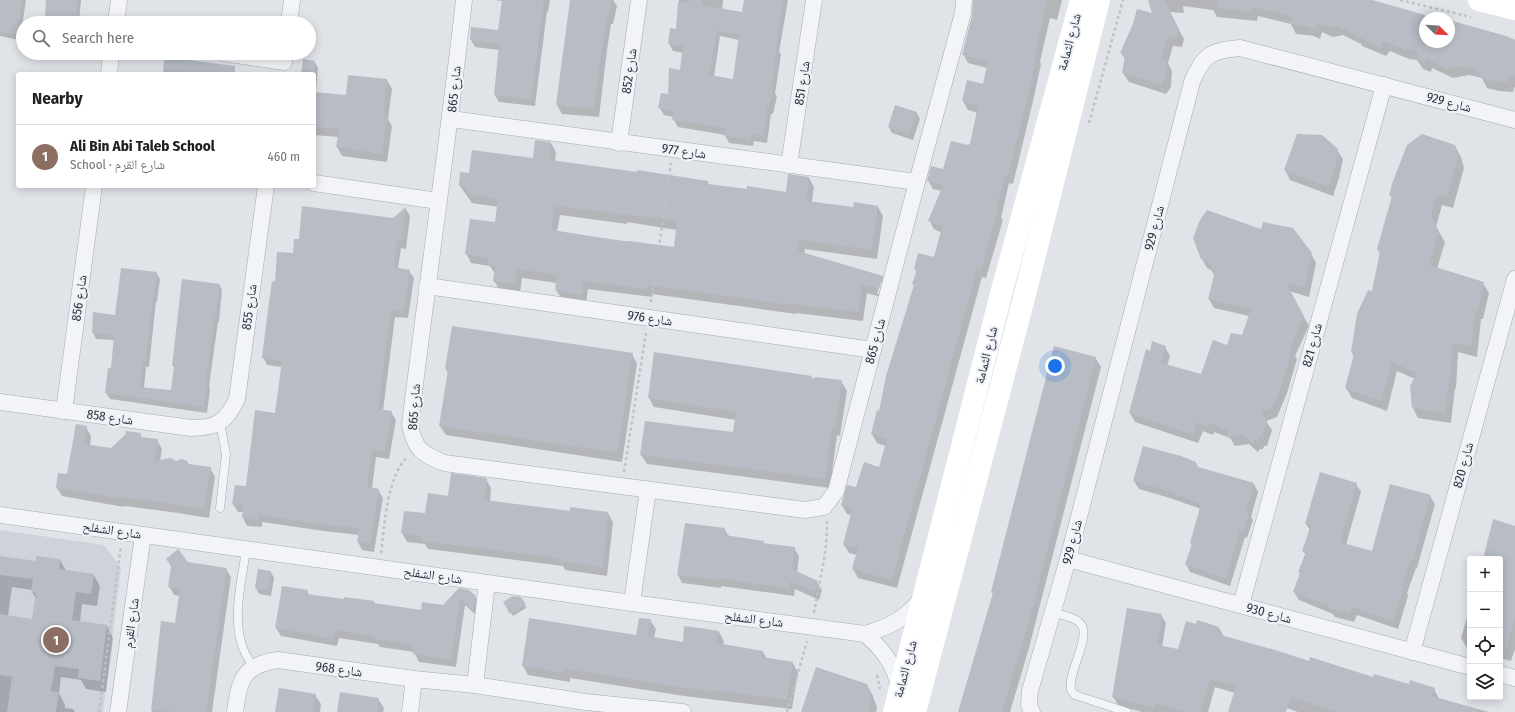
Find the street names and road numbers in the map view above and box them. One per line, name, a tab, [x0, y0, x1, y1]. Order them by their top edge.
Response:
street label: شارع الثمامة	[1054, 12, 1086, 73]
street label: شارع 852	[618, 47, 642, 95]
street label: شارع 851	[791, 60, 815, 107]
street label: شارع 865	[444, 65, 466, 113]
street label: شارع 929	[1424, 89, 1473, 117]
street label: شارع 977	[661, 140, 707, 164]
street label: شارع 929	[1141, 204, 1169, 253]
street label: شارع 856	[68, 274, 92, 322]
street label: شارع 855	[238, 283, 262, 331]
street label: شارع 976	[626, 307, 673, 331]
street label: شارع 865	[862, 317, 890, 366]
street label: شارع 821	[1299, 321, 1327, 369]
street label: شارع الثمامة	[972, 325, 1002, 386]
street label: شارع 865	[405, 383, 425, 431]
street label: شارع 858	[86, 406, 134, 430]
street label: شارع 820	[1450, 441, 1478, 490]
street label: شارع الشفلح	[81, 518, 142, 544]
street label: شارع 929	[1059, 518, 1087, 567]
street label: شارع الشفلح	[402, 563, 463, 589]
street label: شارع القرم	[120, 597, 144, 649]
street label: شارع 930	[1244, 600, 1293, 628]
street label: شارع الشفلح	[724, 608, 784, 632]
street label: شارع الثمامة	[890, 639, 922, 700]
street label: شارع 968	[314, 658, 363, 682]

